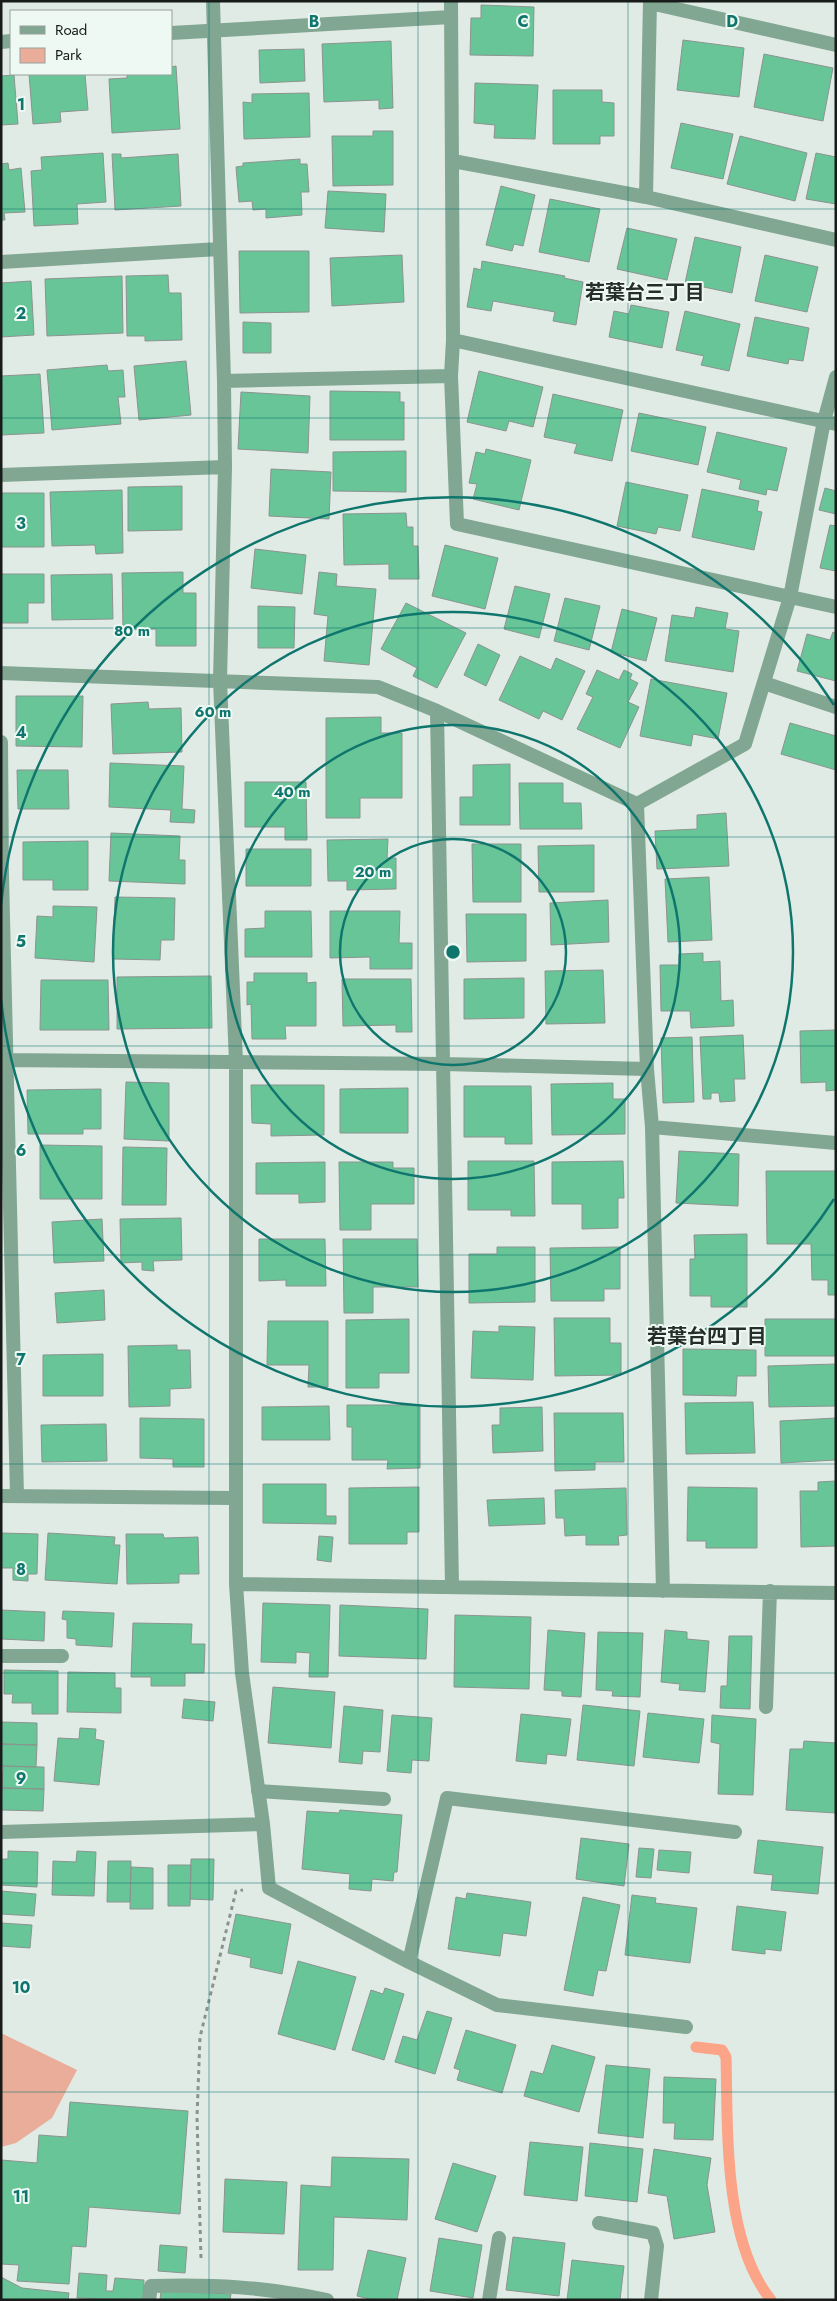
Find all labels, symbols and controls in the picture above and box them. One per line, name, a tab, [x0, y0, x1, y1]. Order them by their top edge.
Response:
legend	[10, 10, 172, 75]
text: B	[309, 10, 319, 33]
text: C	[517, 10, 529, 33]
text: D	[726, 10, 738, 33]
text: Road	[55, 19, 87, 41]
text: Park	[55, 44, 82, 66]
text: 1	[17, 93, 25, 116]
district label: 若葉台三丁目	[585, 278, 705, 307]
text: 2	[16, 302, 26, 325]
text: 3	[16, 512, 26, 535]
text: 80 m	[114, 620, 150, 642]
text: 60 m	[195, 701, 231, 723]
text: 4	[15, 721, 27, 744]
text: 40 m	[273, 781, 311, 803]
text: 20 m	[355, 861, 391, 883]
text: 5	[16, 930, 26, 953]
centre of rings	[444, 943, 462, 961]
text: 6	[16, 1139, 26, 1162]
district label: 若葉台四丁目	[647, 1322, 767, 1351]
text: 7	[16, 1348, 26, 1371]
text: 8	[16, 1558, 26, 1581]
text: 9	[16, 1767, 26, 1790]
text: 10	[12, 1976, 30, 1999]
text: 11	[13, 2185, 29, 2208]

